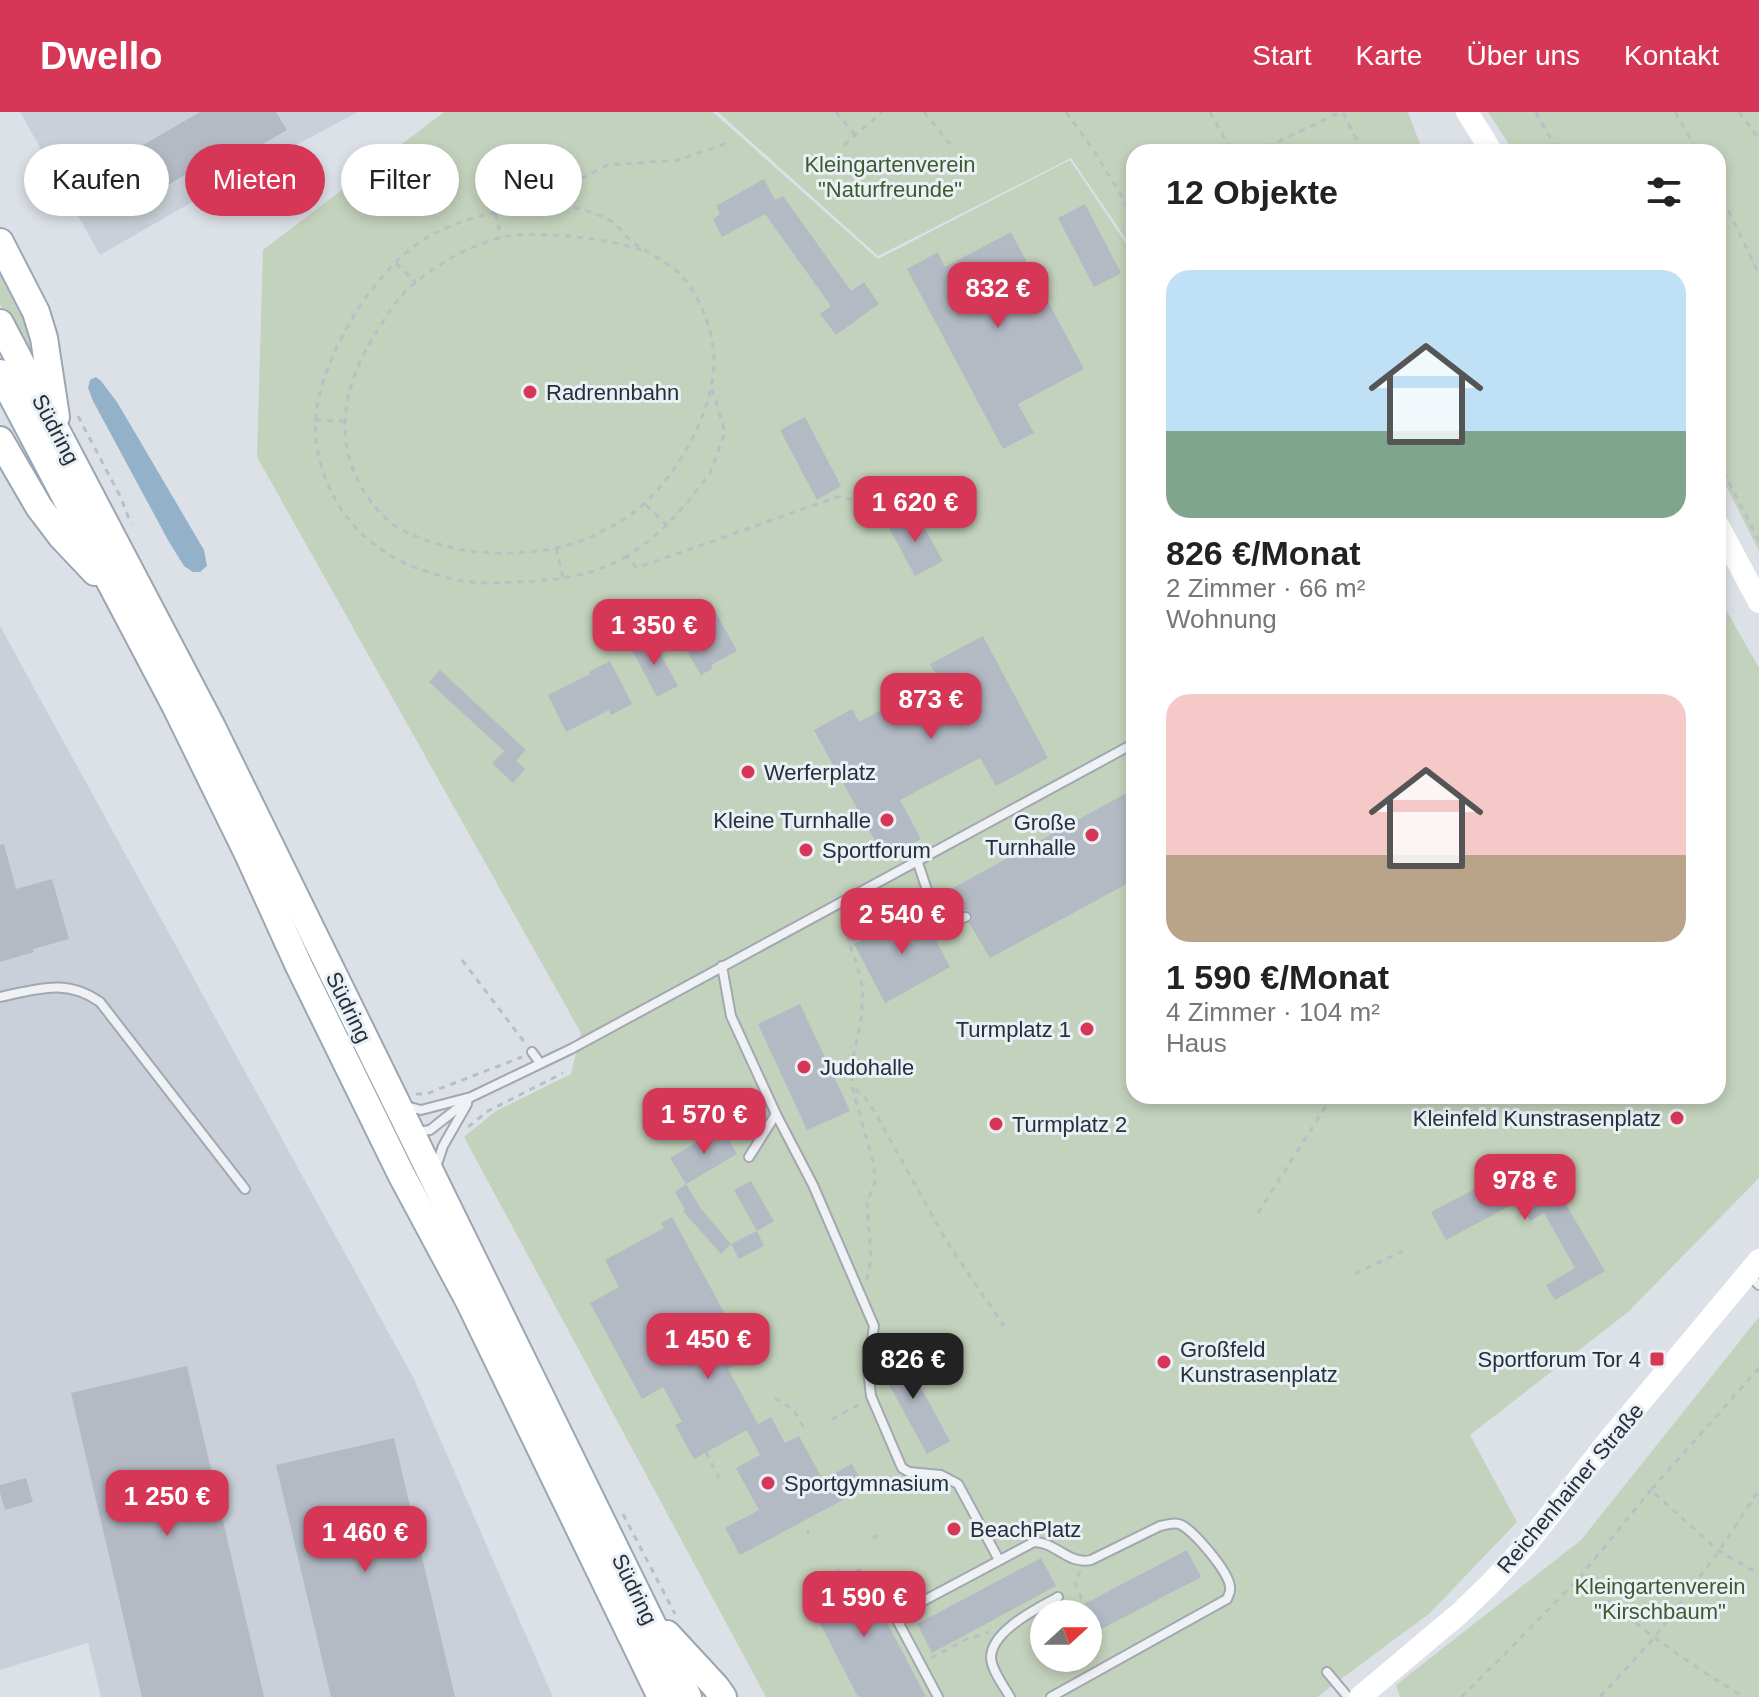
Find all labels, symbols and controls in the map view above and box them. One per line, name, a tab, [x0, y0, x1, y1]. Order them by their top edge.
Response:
text: Dwello	[40, 35, 162, 77]
text: Start	[1252, 40, 1311, 71]
text: Karte	[1355, 40, 1422, 71]
text: Über uns	[1466, 40, 1580, 71]
text: Kontakt	[1624, 40, 1719, 71]
chip: Kaufen	[24, 144, 169, 216]
chip: Mieten	[185, 144, 325, 216]
chip: Filter	[341, 144, 459, 216]
chip: Neu	[475, 144, 582, 216]
park label: Kleingartenverein "Naturfreunde"	[804, 152, 976, 202]
icon: filters	[1642, 170, 1686, 214]
text: 12 Objekte	[1166, 173, 1338, 211]
pin: 832 €	[942, 262, 1054, 330]
text: 832 €	[965, 273, 1031, 303]
icon: home	[1354, 322, 1498, 466]
place label: Radrennbahn	[546, 380, 679, 405]
marker: Radrennbahn	[521, 383, 539, 401]
street label: Südring	[27, 390, 84, 469]
pin: 1 620 €	[841, 476, 989, 544]
text: 1 620 €	[872, 487, 958, 517]
text: 826 €/Monat	[1166, 534, 1361, 572]
text: 2 Zimmer · 66 m²	[1166, 573, 1365, 603]
pin: 1 350 €	[580, 599, 728, 667]
text: Wohnung	[1166, 604, 1277, 634]
text: 1 350 €	[611, 610, 697, 640]
pin: 873 €	[875, 673, 987, 741]
text: 873 €	[898, 684, 964, 714]
icon: home	[1354, 746, 1498, 890]
place label: Werferplatz	[764, 760, 876, 785]
marker: Werferplatz	[739, 763, 757, 781]
place label: Kleine Turnhalle	[713, 808, 871, 833]
place label: Große Turnhalle	[985, 810, 1076, 860]
marker: Kleine Turnhalle	[878, 811, 896, 829]
marker: Große Turnhalle	[1083, 826, 1101, 844]
place label: Sportforum	[822, 838, 931, 863]
marker: Sportforum	[797, 841, 815, 859]
pin: 2 540 €	[828, 888, 976, 956]
text: 2 540 €	[859, 899, 945, 929]
text: 1 590 €/Monat	[1166, 958, 1389, 996]
street label: Südring	[321, 968, 376, 1047]
text: 4 Zimmer · 104 m²	[1166, 997, 1380, 1027]
place label: Turmplatz 1	[956, 1017, 1071, 1042]
marker: Turmplatz 1	[1078, 1020, 1096, 1038]
text: Haus	[1166, 1028, 1227, 1058]
place label: Judohalle	[820, 1055, 914, 1080]
marker: Judohalle	[795, 1058, 813, 1076]
pin: 1 570 €	[630, 1088, 778, 1156]
text: 1 570 €	[661, 1099, 747, 1129]
place label: Kleinfeld Kunstrasenplatz	[1413, 1106, 1661, 1131]
marker: Kleinfeld Kunstrasenplatz	[1668, 1109, 1686, 1127]
place label: Turmplatz 2	[1012, 1112, 1127, 1137]
marker: Turmplatz 2	[987, 1115, 1005, 1133]
pin: 978 €	[1469, 1154, 1581, 1222]
text: 978 €	[1492, 1165, 1558, 1195]
pin: 1 450 €	[634, 1313, 782, 1381]
text: 1 450 €	[665, 1324, 751, 1354]
pin: 826 €	[857, 1333, 969, 1401]
place label: Großfeld Kunstrasenplatz	[1180, 1337, 1338, 1387]
text: 826 €	[880, 1344, 946, 1374]
place label: Sportforum Tor 4	[1478, 1347, 1641, 1372]
marker: Sportforum Tor 4	[1648, 1350, 1666, 1368]
marker: Großfeld Kunstrasenplatz	[1155, 1353, 1173, 1371]
street label: Reichenhainer Straße	[1492, 1398, 1649, 1578]
pin: 1 250 €	[93, 1470, 241, 1538]
place label: Sportgymnasium	[784, 1471, 949, 1496]
marker: Sportgymnasium	[759, 1474, 777, 1492]
text: 1 250 €	[124, 1481, 210, 1511]
pin: 1 460 €	[291, 1506, 439, 1574]
text: 1 460 €	[322, 1517, 408, 1547]
place label: BeachPlatz	[970, 1517, 1081, 1542]
marker: BeachPlatz	[945, 1520, 963, 1538]
street label: Südring	[607, 1550, 662, 1629]
pin: 1 590 €	[790, 1571, 938, 1639]
park label: Kleingartenverein "Kirschbaum"	[1574, 1574, 1746, 1624]
text: 1 590 €	[821, 1582, 907, 1612]
north arrow	[1030, 1600, 1102, 1672]
map controls	[1030, 1600, 1102, 1672]

